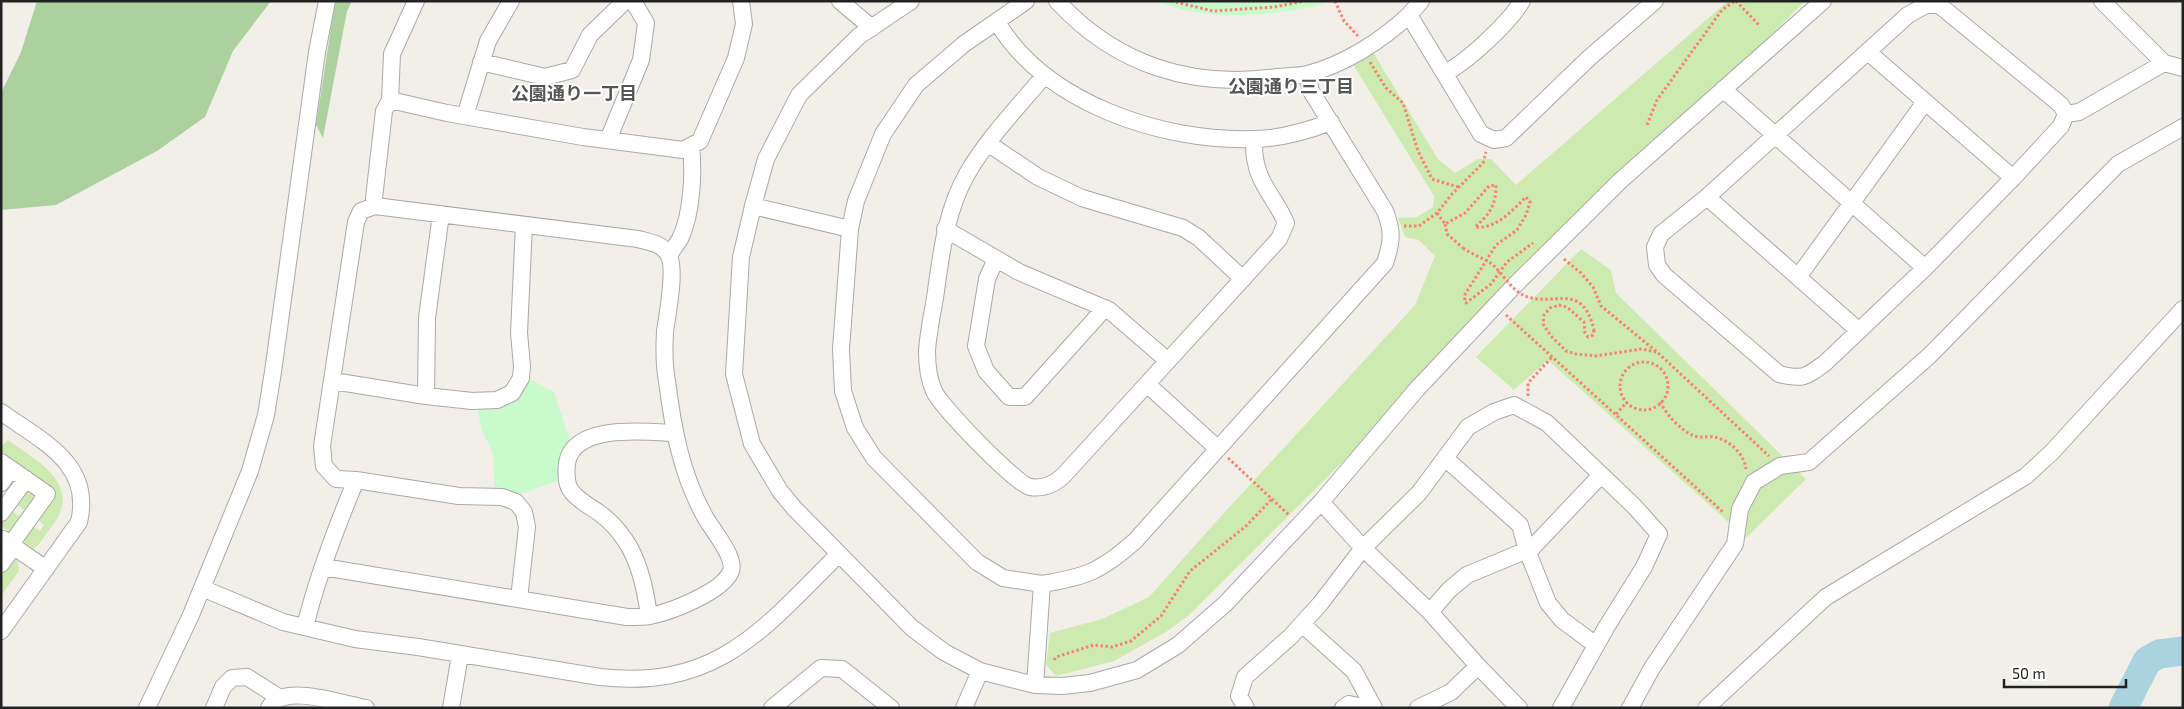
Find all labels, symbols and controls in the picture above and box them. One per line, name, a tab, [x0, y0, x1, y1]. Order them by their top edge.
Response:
district label: 公園通り三丁目	[1228, 75, 1354, 97]
district label: 公園通り一丁目	[511, 82, 637, 104]
scale bar	[2004, 656, 2126, 688]
text: 50 m	[2012, 664, 2046, 682]

